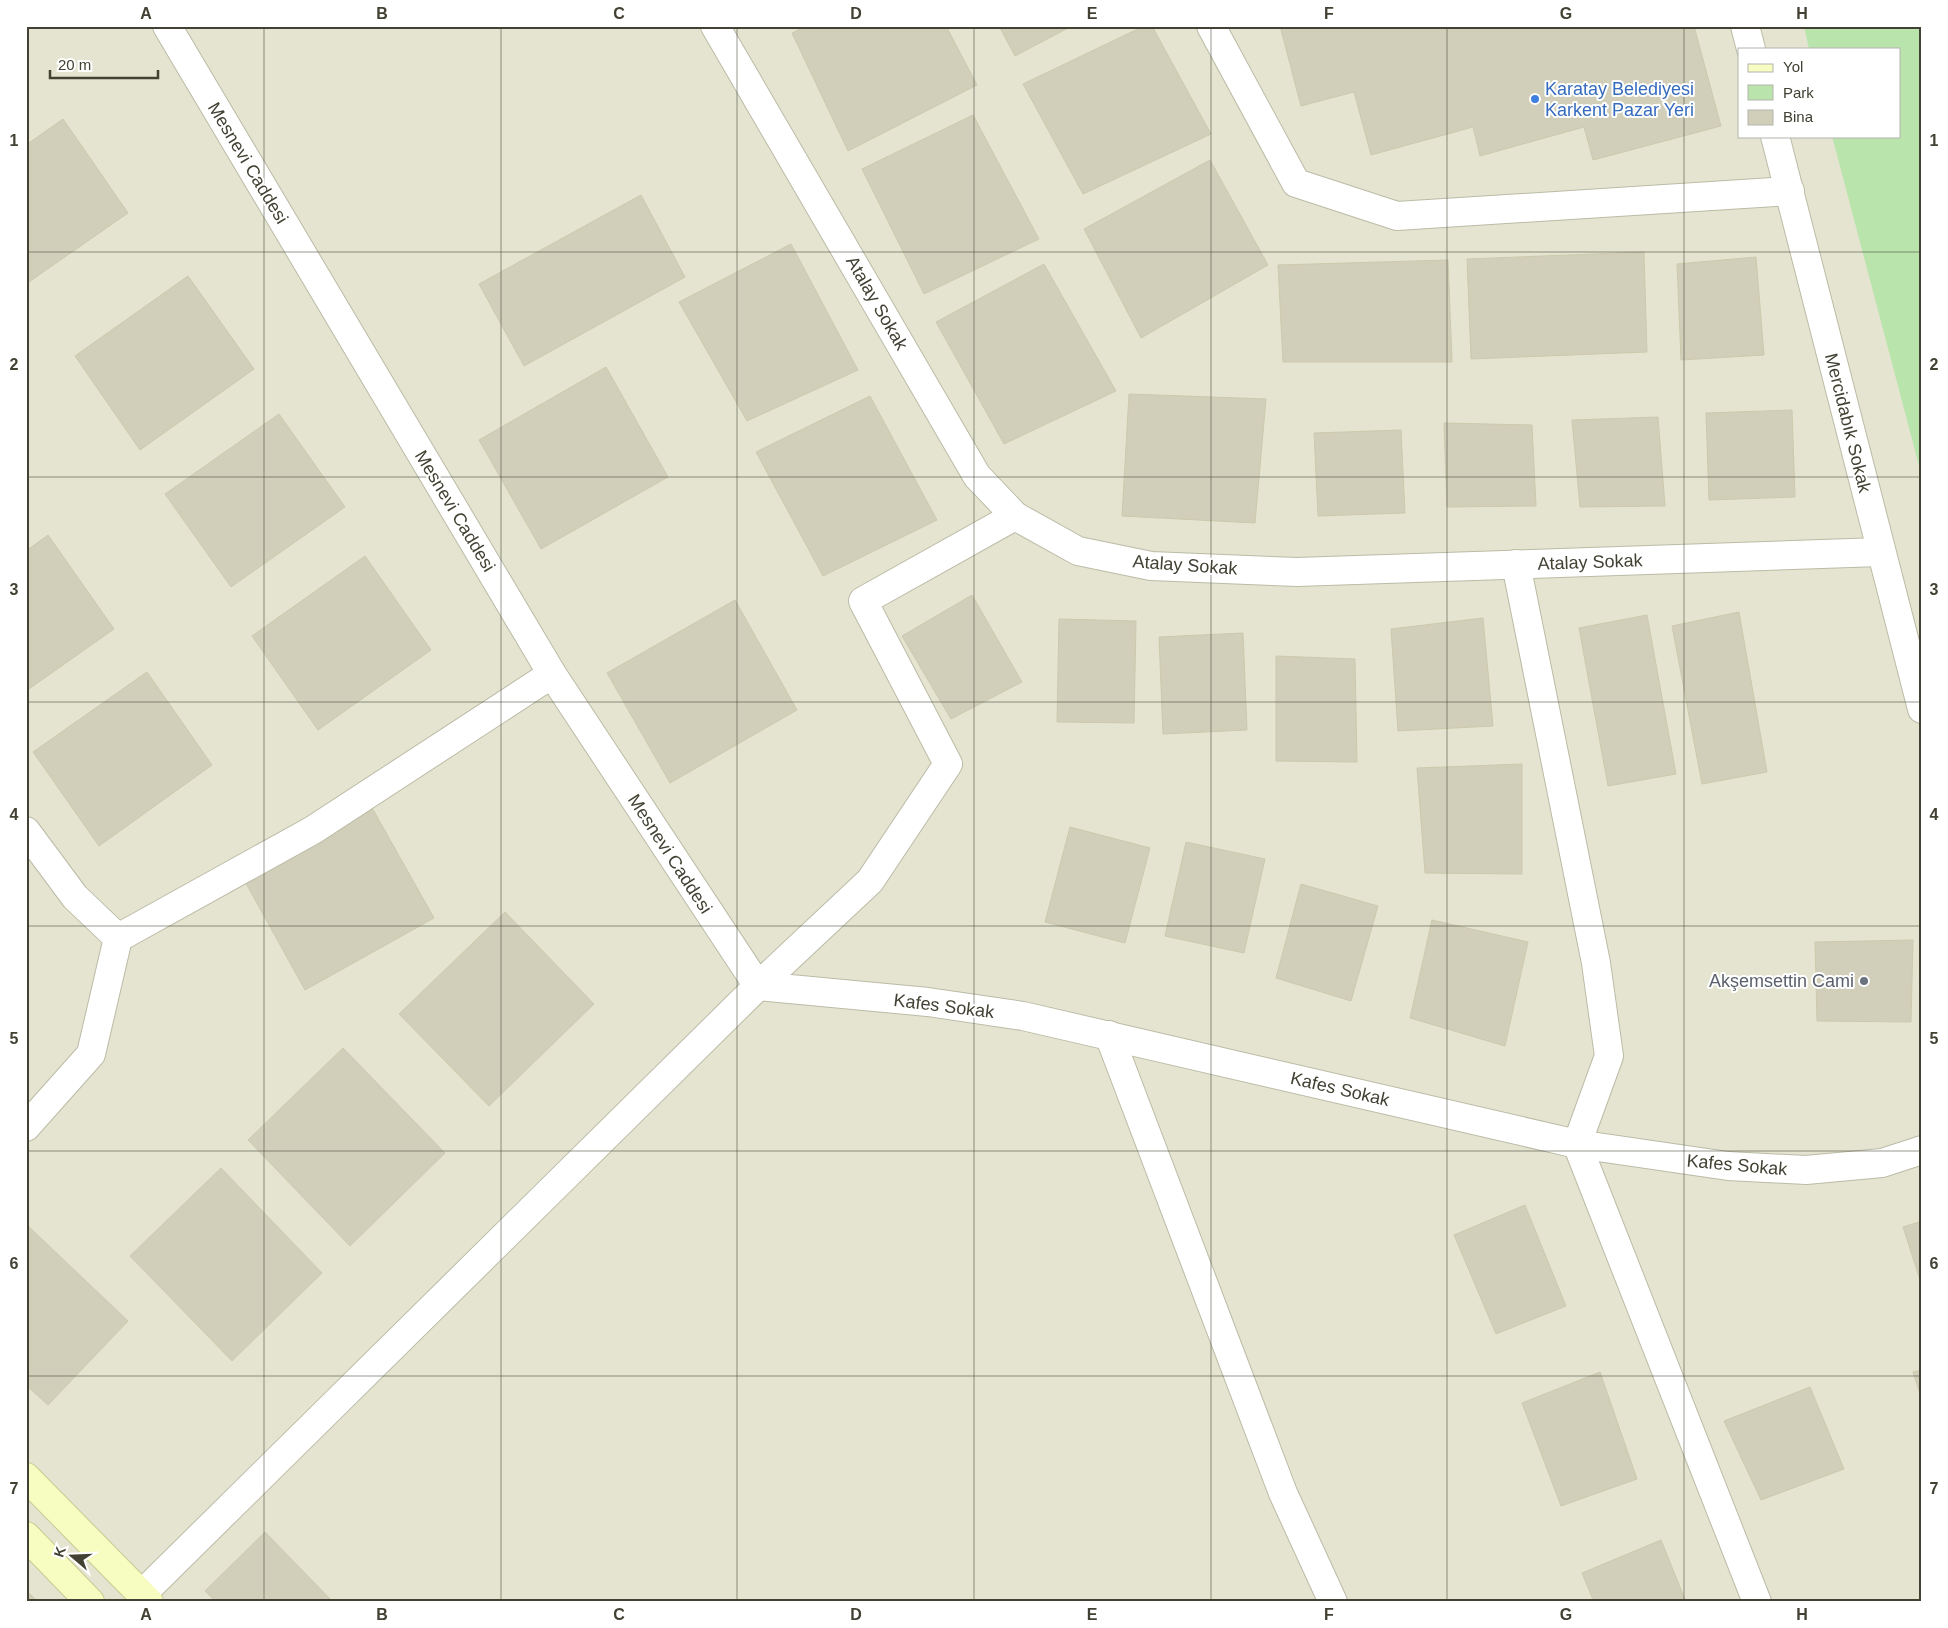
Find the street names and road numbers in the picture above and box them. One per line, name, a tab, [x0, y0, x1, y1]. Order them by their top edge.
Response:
street label: Mesnevi Caddesi	[204, 99, 292, 227]
street label: Atalay Sokak	[842, 253, 912, 354]
street label: Mercidabık Sokak	[1821, 351, 1875, 496]
street label: Mesnevi Caddesi	[411, 447, 499, 575]
street label: Atalay Sokak	[1537, 550, 1644, 574]
street label: Atalay Sokak	[1132, 551, 1239, 579]
street label: Mesnevi Caddesi	[624, 791, 716, 917]
street label: Kafes Sokak	[893, 990, 996, 1022]
street label: Kafes Sokak	[1289, 1068, 1392, 1110]
street label: Kafes Sokak	[1686, 1151, 1789, 1179]

